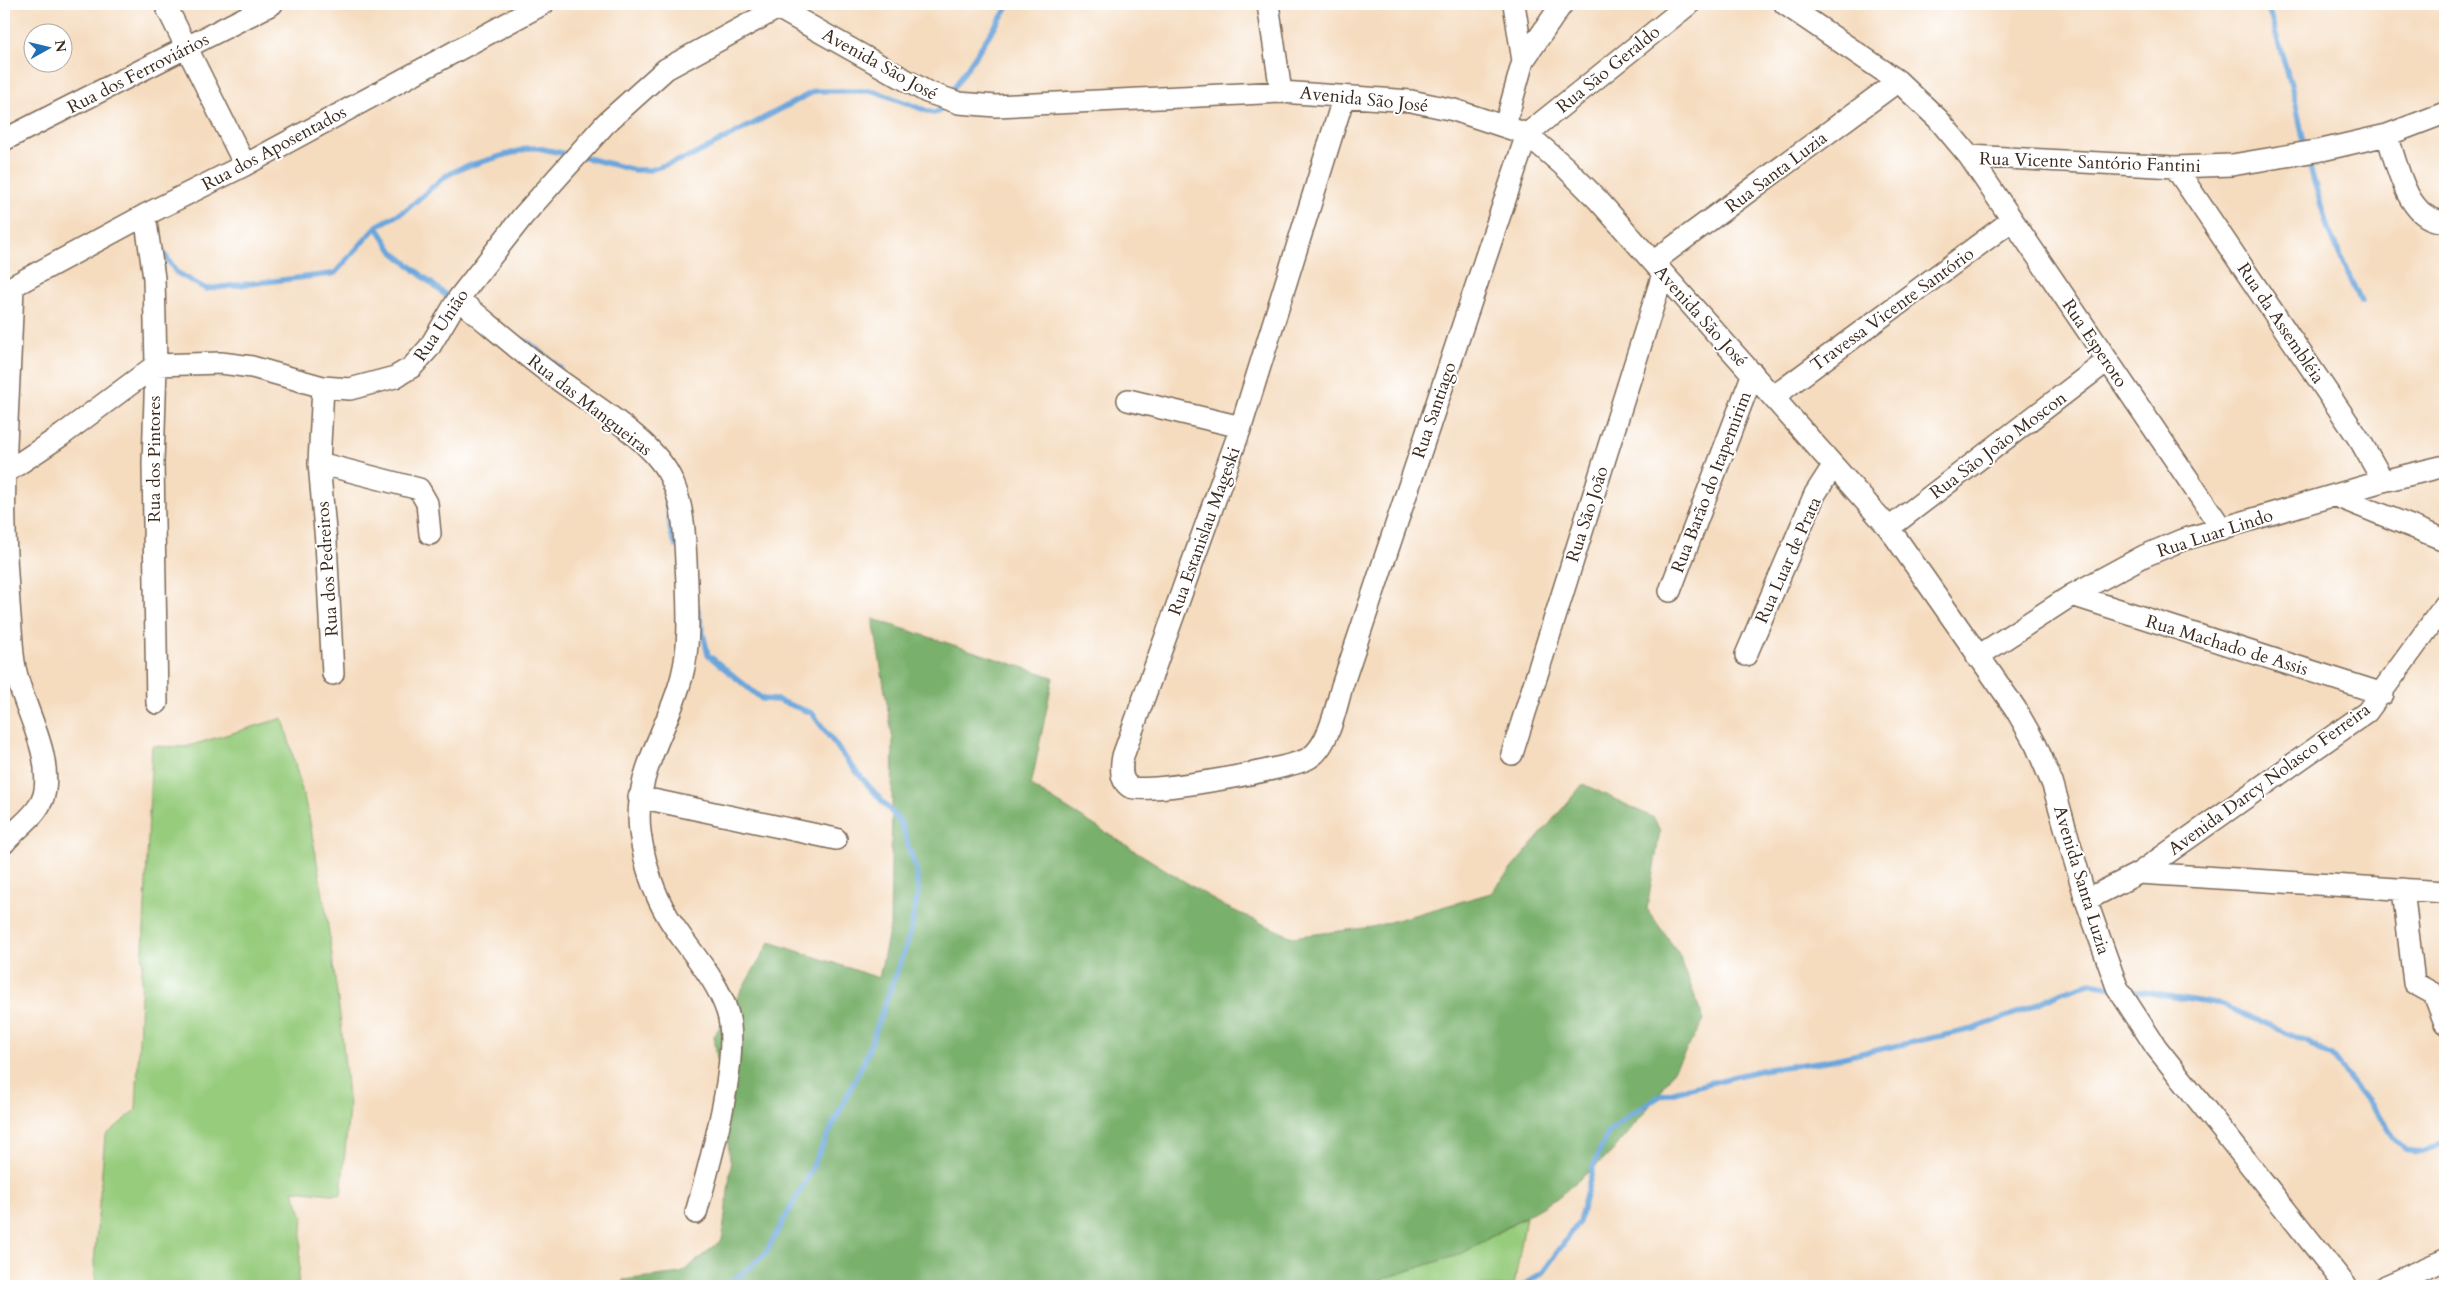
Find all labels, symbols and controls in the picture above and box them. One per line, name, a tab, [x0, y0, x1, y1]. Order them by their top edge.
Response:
street label: Rua São Geraldo	[1551, 20, 1666, 119]
north arrow	[22, 22, 72, 72]
street label: Avenida São José	[817, 22, 942, 107]
street label: Rua dos Ferroviários	[63, 27, 213, 120]
text: N	[50, 39, 71, 54]
street label: Avenida São José	[1298, 80, 1429, 119]
street label: Rua dos Aposentados	[198, 100, 351, 197]
street label: Rua Santa Luzia	[1720, 126, 1833, 219]
street label: Rua Vicente Santório Fantini	[1979, 146, 2201, 179]
street label: Travessa Vicente Santório	[1805, 241, 1979, 377]
street label: Rua da Assembléia	[2231, 258, 2330, 389]
street label: Avenida São José	[1648, 260, 1753, 373]
street label: Rua União	[408, 284, 475, 366]
street label: Rua Esperoto	[2056, 294, 2133, 393]
street label: Rua das Mangueiras	[522, 349, 657, 462]
street label: Rua Santiago	[1406, 358, 1463, 462]
street label: Rua São João Moscon	[1925, 385, 2073, 505]
street label: Rua Barão do Itapemirim	[1665, 387, 1758, 577]
street label: Rua dos Pintores	[142, 395, 167, 523]
street label: Rua Estanislau Mageski	[1162, 443, 1247, 619]
street label: Rua São João	[1560, 463, 1615, 565]
street label: Rua Luar de Prata	[1749, 493, 1828, 627]
street label: Rua dos Pedreiros	[310, 500, 345, 637]
street label: Rua Luar Lindo	[2154, 503, 2277, 564]
street label: Rua Machado de Assis	[2143, 609, 2311, 682]
street label: Avenida Darcy Nolasco Ferreira	[2163, 697, 2376, 861]
street label: Avenida Santa Luzia	[2047, 803, 2116, 958]

